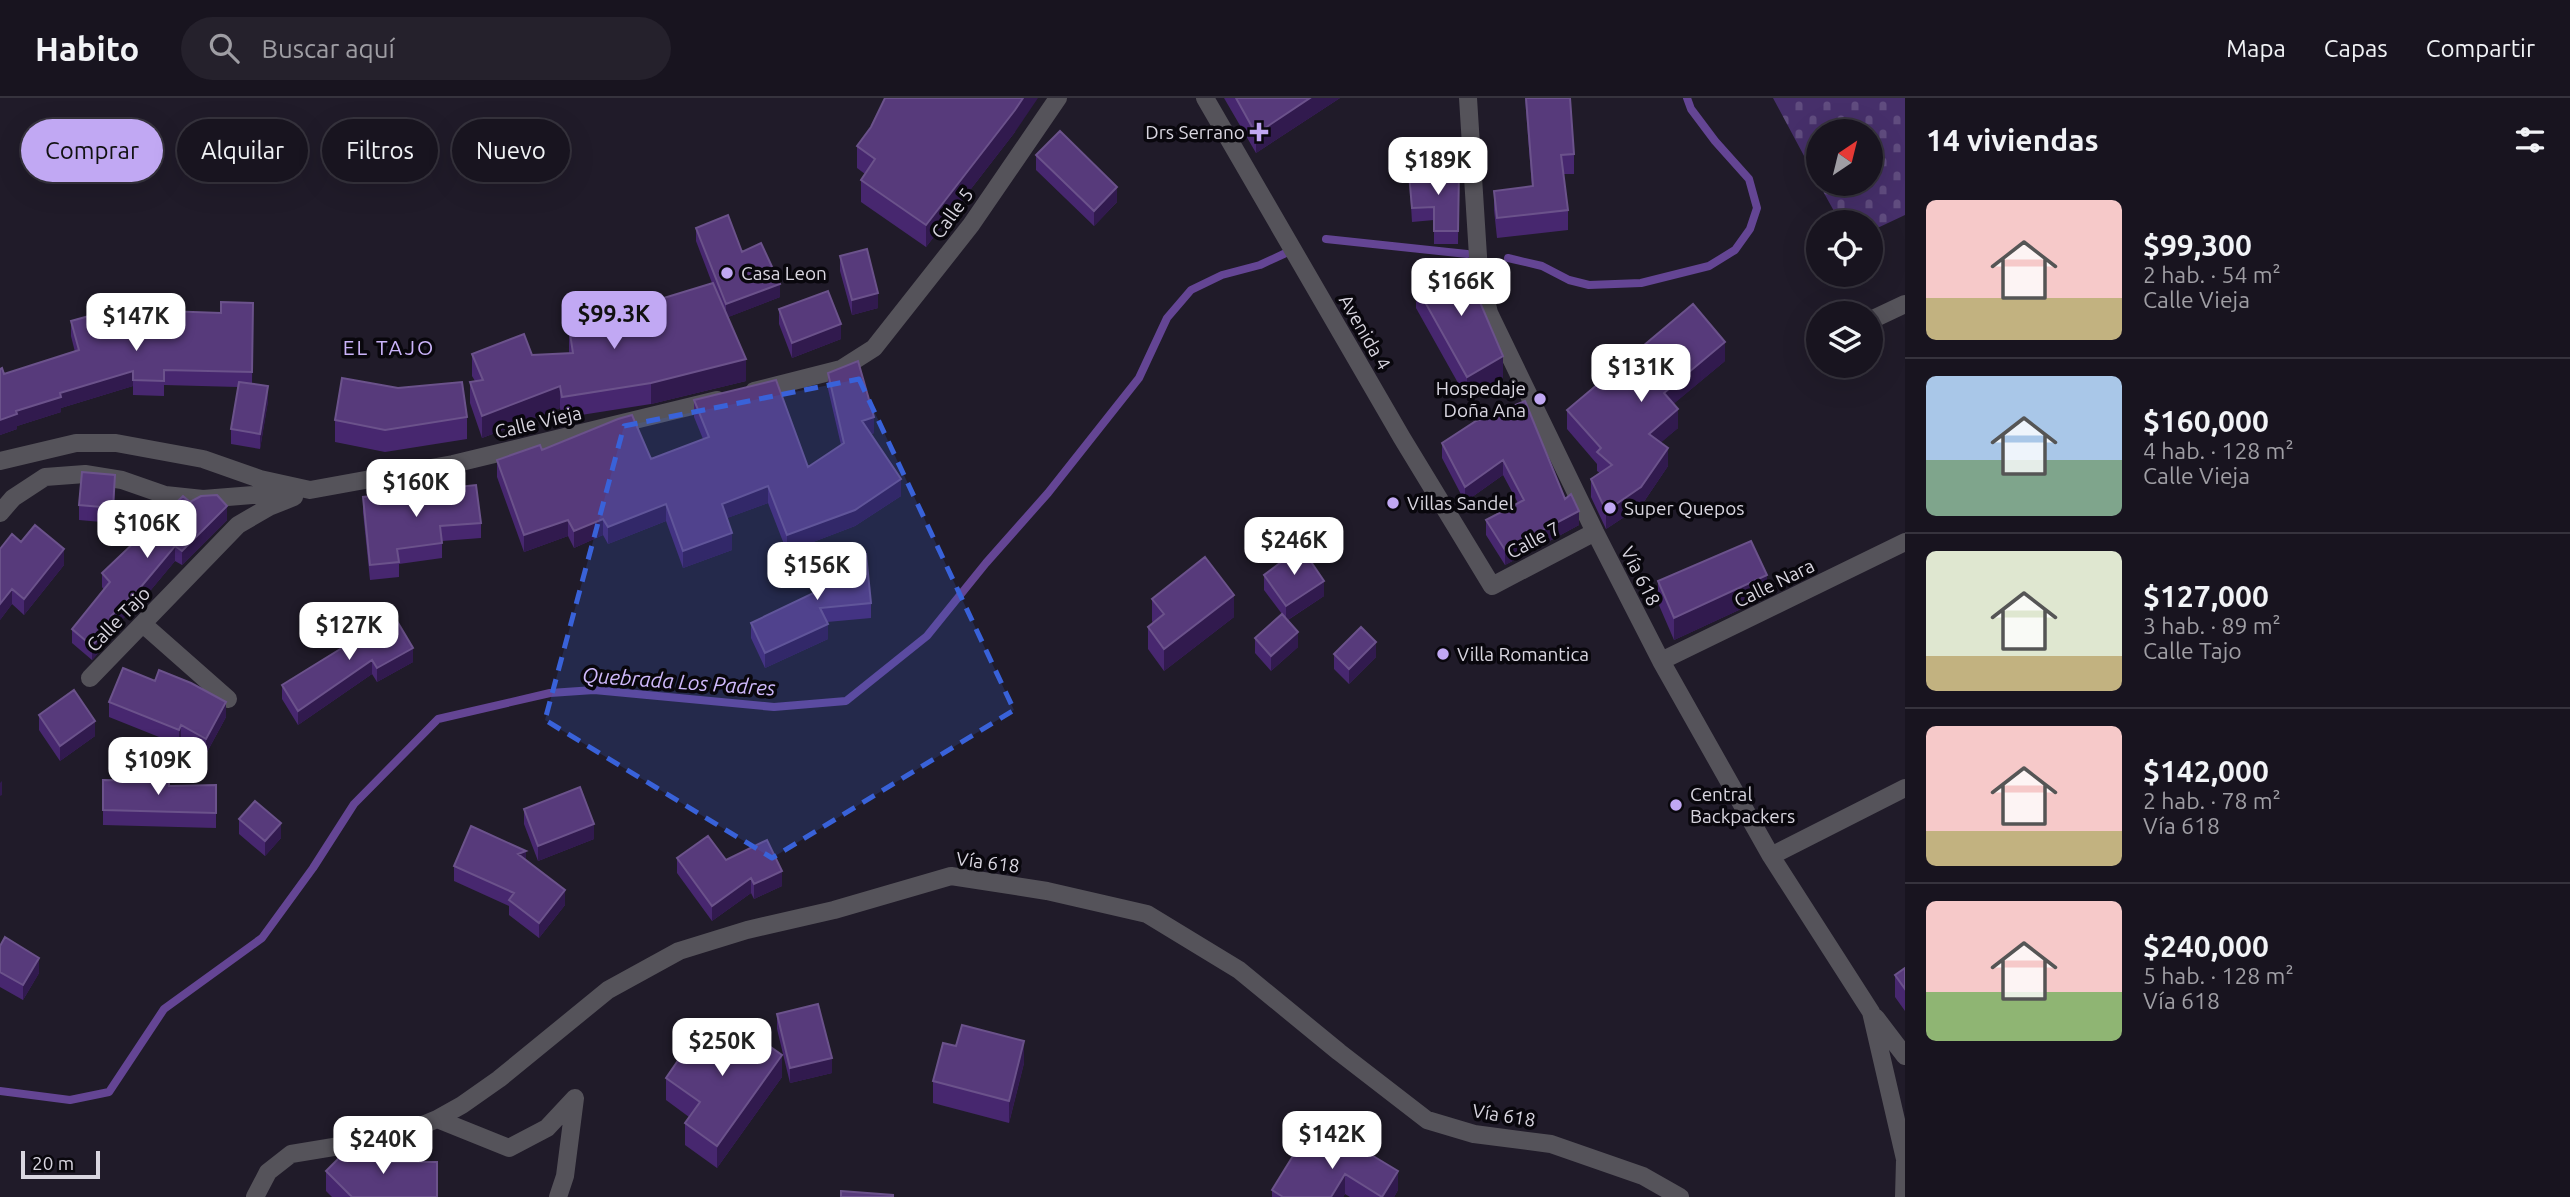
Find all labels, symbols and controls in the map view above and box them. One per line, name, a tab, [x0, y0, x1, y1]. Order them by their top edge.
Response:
search box	[181, 17, 671, 80]
icon: search	[205, 29, 243, 67]
text: Habito	[35, 30, 139, 67]
text: Buscar aquí	[261, 34, 395, 63]
text: Mapa	[2226, 35, 2286, 62]
text: Capas	[2324, 35, 2388, 62]
text: Compartir	[2426, 35, 2535, 62]
chip: Comprar	[21, 119, 163, 182]
chip: Alquilar	[177, 119, 308, 182]
chip: Filtros	[322, 119, 438, 182]
chip: Nuevo	[452, 119, 570, 182]
north arrow	[1806, 119, 1883, 196]
map controls	[1806, 119, 1883, 378]
place label: Drs Serrano	[1145, 121, 1245, 143]
icon: filters	[2511, 121, 2549, 159]
text: 14 viviendas	[1926, 123, 2099, 157]
marker: Drs Serrano	[1251, 124, 1267, 140]
pin: $189K	[1389, 138, 1487, 197]
text: $189K	[1404, 147, 1472, 172]
street label: Calle 5	[926, 183, 978, 243]
button: locate	[1806, 210, 1883, 287]
icon: home	[1982, 228, 2066, 312]
text: $99,300	[2143, 228, 2252, 262]
pin: $166K	[1412, 258, 1510, 318]
place label: Casa Leon	[741, 262, 827, 284]
text: 2 hab. · 54 m²	[2143, 262, 2281, 287]
marker: Casa Leon	[719, 265, 735, 281]
text: $166K	[1427, 268, 1495, 293]
text: Calle Vieja	[2143, 287, 2250, 312]
street label: Avenida 4	[1335, 290, 1395, 374]
pin: $99.3K	[557, 292, 671, 351]
pin: $147K	[87, 294, 185, 353]
text: $99.3K	[578, 301, 650, 326]
button: layers	[1806, 301, 1883, 378]
text: $147K	[102, 303, 170, 328]
district label: EL TAJO	[343, 335, 435, 359]
pin: $131K	[1592, 344, 1690, 404]
text: $131K	[1607, 354, 1675, 379]
place label: Hospedaje Doña Ana	[1436, 377, 1526, 421]
marker: Hospedaje Doña Ana	[1532, 391, 1548, 407]
street label: Calle Vieja	[492, 401, 584, 443]
icon: home	[1982, 404, 2066, 488]
text: $160,000	[2143, 404, 2269, 438]
text: 4 hab. · 128 m²	[2143, 438, 2294, 463]
pin: $160K	[367, 460, 465, 519]
text: Calle Vieja	[2143, 463, 2250, 488]
text: $160K	[382, 469, 450, 494]
place label: Villas Sandel	[1407, 492, 1514, 514]
marker: Villas Sandel	[1385, 495, 1401, 511]
place label: Super Quepos	[1624, 497, 1745, 519]
pin: $106K	[98, 500, 196, 560]
marker: Super Quepos	[1602, 500, 1618, 516]
text: $106K	[113, 510, 181, 535]
street label: Calle 7	[1503, 517, 1563, 563]
pin: $246K	[1245, 518, 1343, 577]
text: $246K	[1260, 527, 1328, 552]
pin: $156K	[768, 542, 866, 602]
street label: Vía 618	[1617, 543, 1665, 609]
text: $156K	[783, 552, 851, 577]
street label: Calle Nara	[1730, 554, 1818, 612]
icon: home	[1982, 579, 2066, 663]
text: $127,000	[2143, 579, 2269, 613]
street label: Calle Tajo	[82, 582, 154, 656]
pin: $127K	[300, 602, 398, 662]
text: $127K	[315, 612, 383, 637]
text: 3 hab. · 89 m²	[2143, 613, 2281, 638]
text: Calle Tajo	[2143, 638, 2242, 663]
place label: Villa Romantica	[1457, 643, 1589, 665]
marker: Villa Romantica	[1435, 646, 1451, 662]
water label: Quebrada Los Padres	[581, 662, 777, 701]
pin: $109K	[109, 738, 207, 797]
text: $109K	[124, 747, 192, 772]
icon: home	[1982, 754, 2066, 838]
text: $142,000	[2143, 754, 2269, 788]
place label: Central Backpackers	[1690, 783, 1795, 827]
text: 2 hab. · 78 m²	[2143, 788, 2281, 813]
marker: Central Backpackers	[1668, 797, 1684, 813]
text: Vía 618	[2143, 813, 2220, 838]
street label: Vía 618	[955, 847, 1021, 877]
icon: home	[1982, 929, 2066, 1013]
text: $240,000	[2143, 929, 2269, 963]
text: 5 hab. · 128 m²	[2143, 963, 2294, 988]
text: Vía 618	[2143, 988, 2220, 1013]
pin: $250K	[673, 1018, 771, 1078]
text: $250K	[688, 1028, 756, 1053]
street label: Vía 618	[1471, 1099, 1537, 1131]
pin: $142K	[1283, 1112, 1381, 1171]
pin: $240K	[334, 1116, 432, 1176]
text: $142K	[1298, 1121, 1366, 1146]
text: $240K	[349, 1126, 417, 1151]
scale bar	[21, 1148, 100, 1180]
text: 20 m	[32, 1152, 74, 1174]

